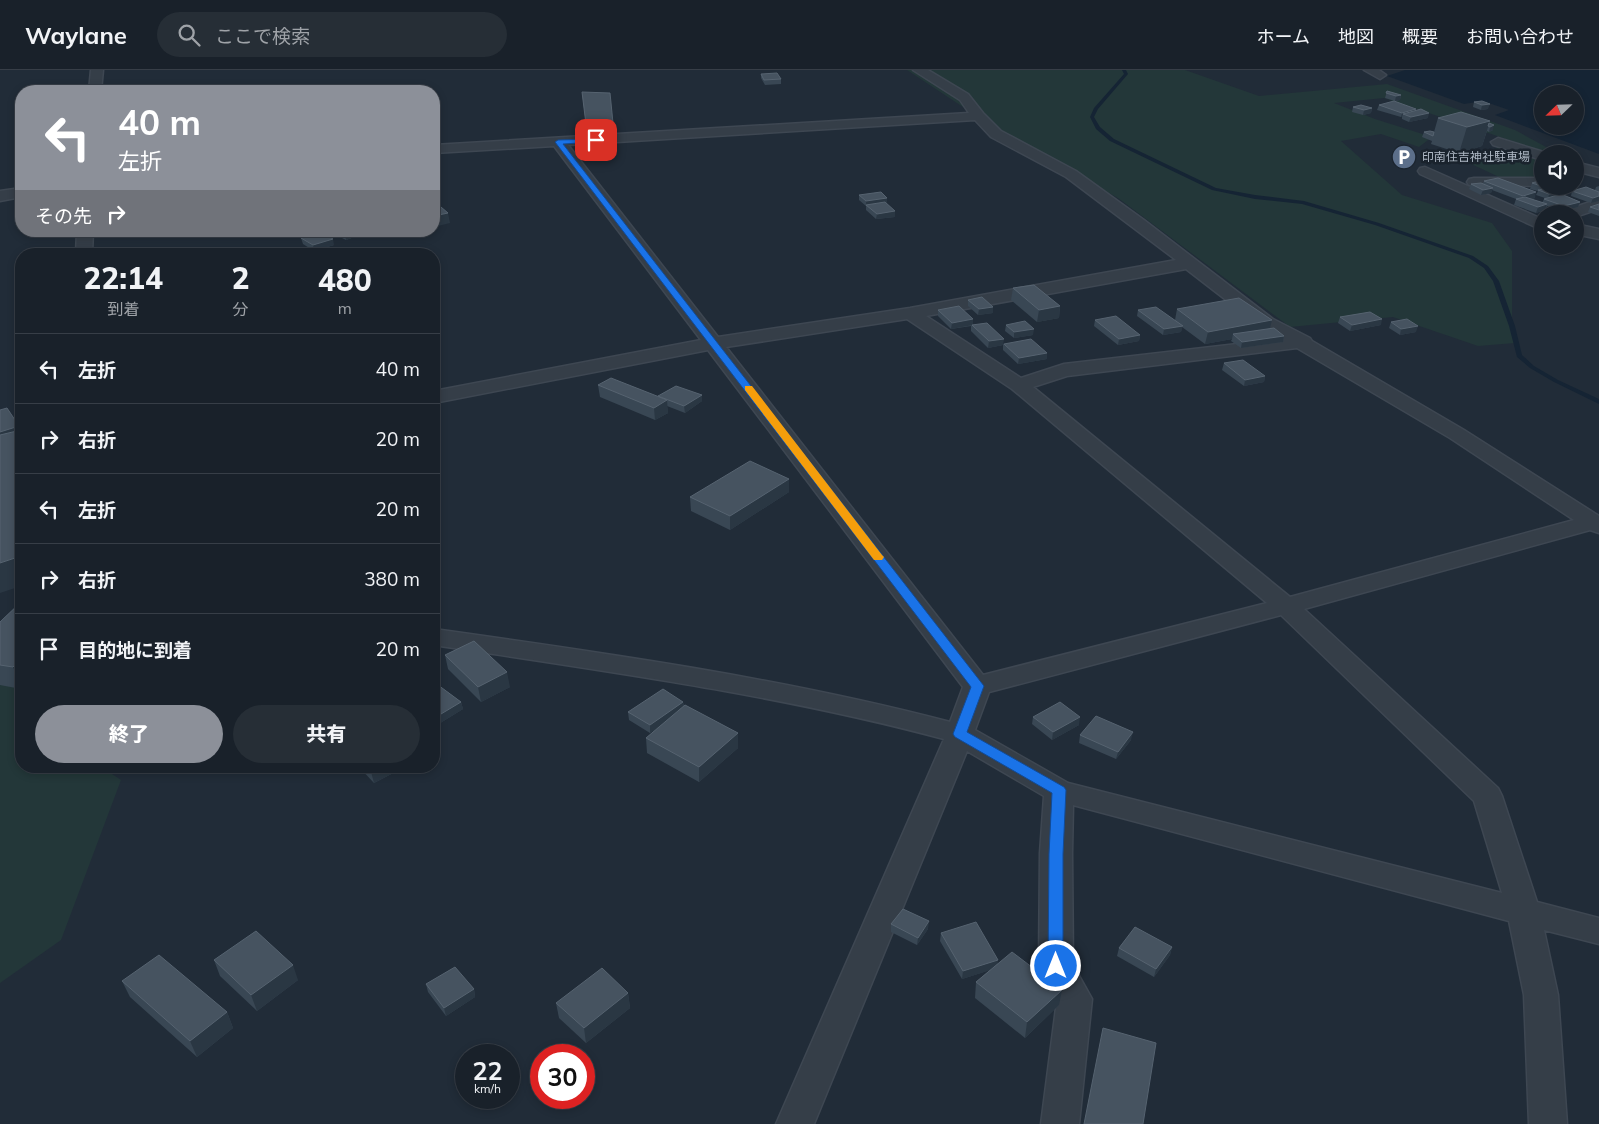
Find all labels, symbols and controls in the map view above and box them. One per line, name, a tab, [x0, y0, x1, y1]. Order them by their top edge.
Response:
search box	[157, 12, 507, 57]
text: Waylane	[25, 20, 127, 50]
icon: search	[175, 21, 203, 49]
text: ここで検索	[215, 24, 310, 48]
text: ホーム	[1257, 25, 1310, 48]
text: 地図	[1338, 25, 1374, 48]
text: 概要	[1402, 25, 1438, 48]
text: お問い合わせ	[1466, 25, 1574, 48]
north arrow	[1534, 85, 1584, 135]
map controls	[1534, 85, 1584, 255]
text: 40 m	[118, 100, 201, 144]
icon: left	[35, 105, 100, 170]
pin	[575, 119, 617, 161]
icon: arrive	[582, 126, 610, 154]
parking icon: 印南住吉神社駐車場	[1391, 144, 1417, 170]
button: sound	[1534, 145, 1584, 195]
text: 左折	[118, 147, 162, 175]
place label: 印南住吉神社駐車場	[1422, 149, 1530, 164]
icon: right	[102, 200, 130, 228]
text: その先	[35, 204, 92, 228]
button: layers	[1534, 205, 1584, 255]
text: 22:14	[83, 259, 163, 297]
text: 2	[231, 259, 249, 297]
text: 480	[318, 261, 372, 299]
text: m	[338, 298, 352, 318]
text: 到着	[107, 299, 139, 319]
text: 分	[232, 299, 248, 319]
icon: left	[35, 355, 63, 383]
text: 40 m	[376, 357, 420, 381]
text: 左折	[78, 358, 116, 382]
icon: right	[35, 425, 63, 453]
text: 20 m	[376, 427, 420, 451]
text: 右折	[78, 428, 116, 452]
icon: left	[35, 495, 63, 523]
text: 20 m	[376, 497, 420, 521]
text: 左折	[78, 498, 116, 522]
icon: right	[35, 565, 63, 593]
text: 380 m	[364, 567, 420, 591]
text: 右折	[78, 568, 116, 592]
icon: arrive	[35, 635, 63, 663]
text: 20 m	[376, 637, 420, 661]
text: 目的地に到着	[78, 638, 192, 662]
button: 終了	[35, 705, 223, 763]
button: 共有	[233, 705, 420, 763]
position arrow	[1029, 939, 1081, 991]
speed limit sign: 30	[530, 1044, 595, 1109]
text: 22	[472, 1055, 503, 1086]
text: km/h	[474, 1081, 501, 1096]

